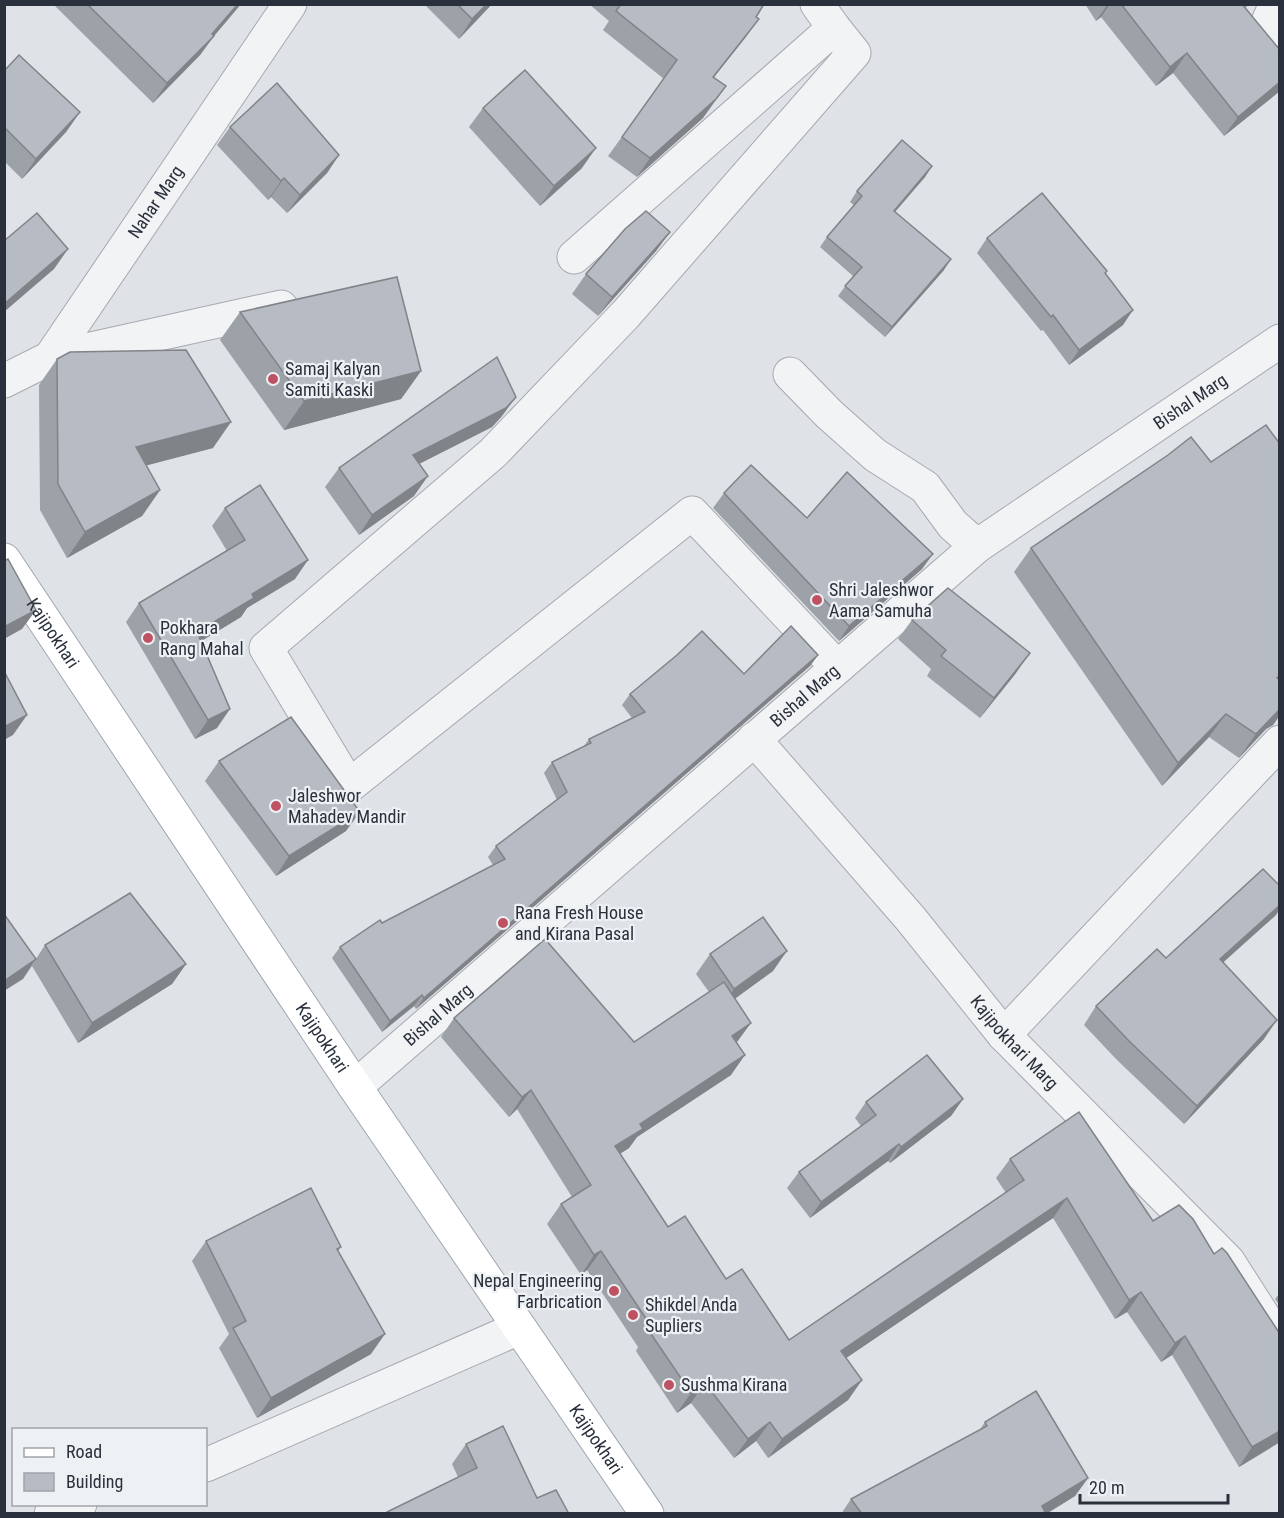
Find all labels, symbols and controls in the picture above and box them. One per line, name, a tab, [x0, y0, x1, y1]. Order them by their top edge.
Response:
street label: Nahar Marg	[123, 161, 187, 242]
place label: Samaj Kalyan Samiti Kaski	[285, 358, 381, 400]
street label: Bishal Marg	[1149, 369, 1231, 434]
marker: Samaj Kalyan Samiti Kaski	[266, 372, 280, 386]
place label: Shri Jaleshwor Aama Samuha	[829, 579, 934, 621]
marker: Shri Jaleshwor Aama Samuha	[810, 593, 824, 607]
street label: Kajipokhari	[22, 594, 84, 672]
place label: Pokhara Rang Mahal	[160, 617, 244, 659]
marker: Pokhara Rang Mahal	[141, 631, 155, 645]
street label: Bishal Marg	[766, 660, 843, 731]
place label: Jaleshwor Mahadev Mandir	[288, 785, 407, 827]
marker: Jaleshwor Mahadev Mandir	[269, 799, 283, 813]
place label: Rana Fresh House and Kirana Pasal	[515, 902, 643, 944]
marker: Rana Fresh House and Kirana Pasal	[496, 916, 510, 930]
street label: Bishal Marg	[399, 979, 476, 1050]
street label: Kajipokhari Marg	[966, 991, 1063, 1094]
street label: Kajipokhari	[292, 998, 353, 1076]
place label: Nepal Engineering Farbrication	[473, 1270, 602, 1312]
marker: Nepal Engineering Farbrication	[607, 1284, 621, 1298]
place label: Shikdel Anda Supliers	[645, 1294, 737, 1336]
marker: Shikdel Anda Supliers	[626, 1308, 640, 1322]
place label: Sushma Kirana	[681, 1374, 787, 1395]
marker: Sushma Kirana	[662, 1378, 676, 1392]
street label: Kajipokhari	[565, 1400, 627, 1478]
legend	[12, 1428, 207, 1506]
text: Road	[66, 1441, 102, 1462]
scale bar	[1080, 1467, 1228, 1505]
text: Building	[66, 1471, 123, 1492]
text: 20 m	[1089, 1477, 1124, 1498]

